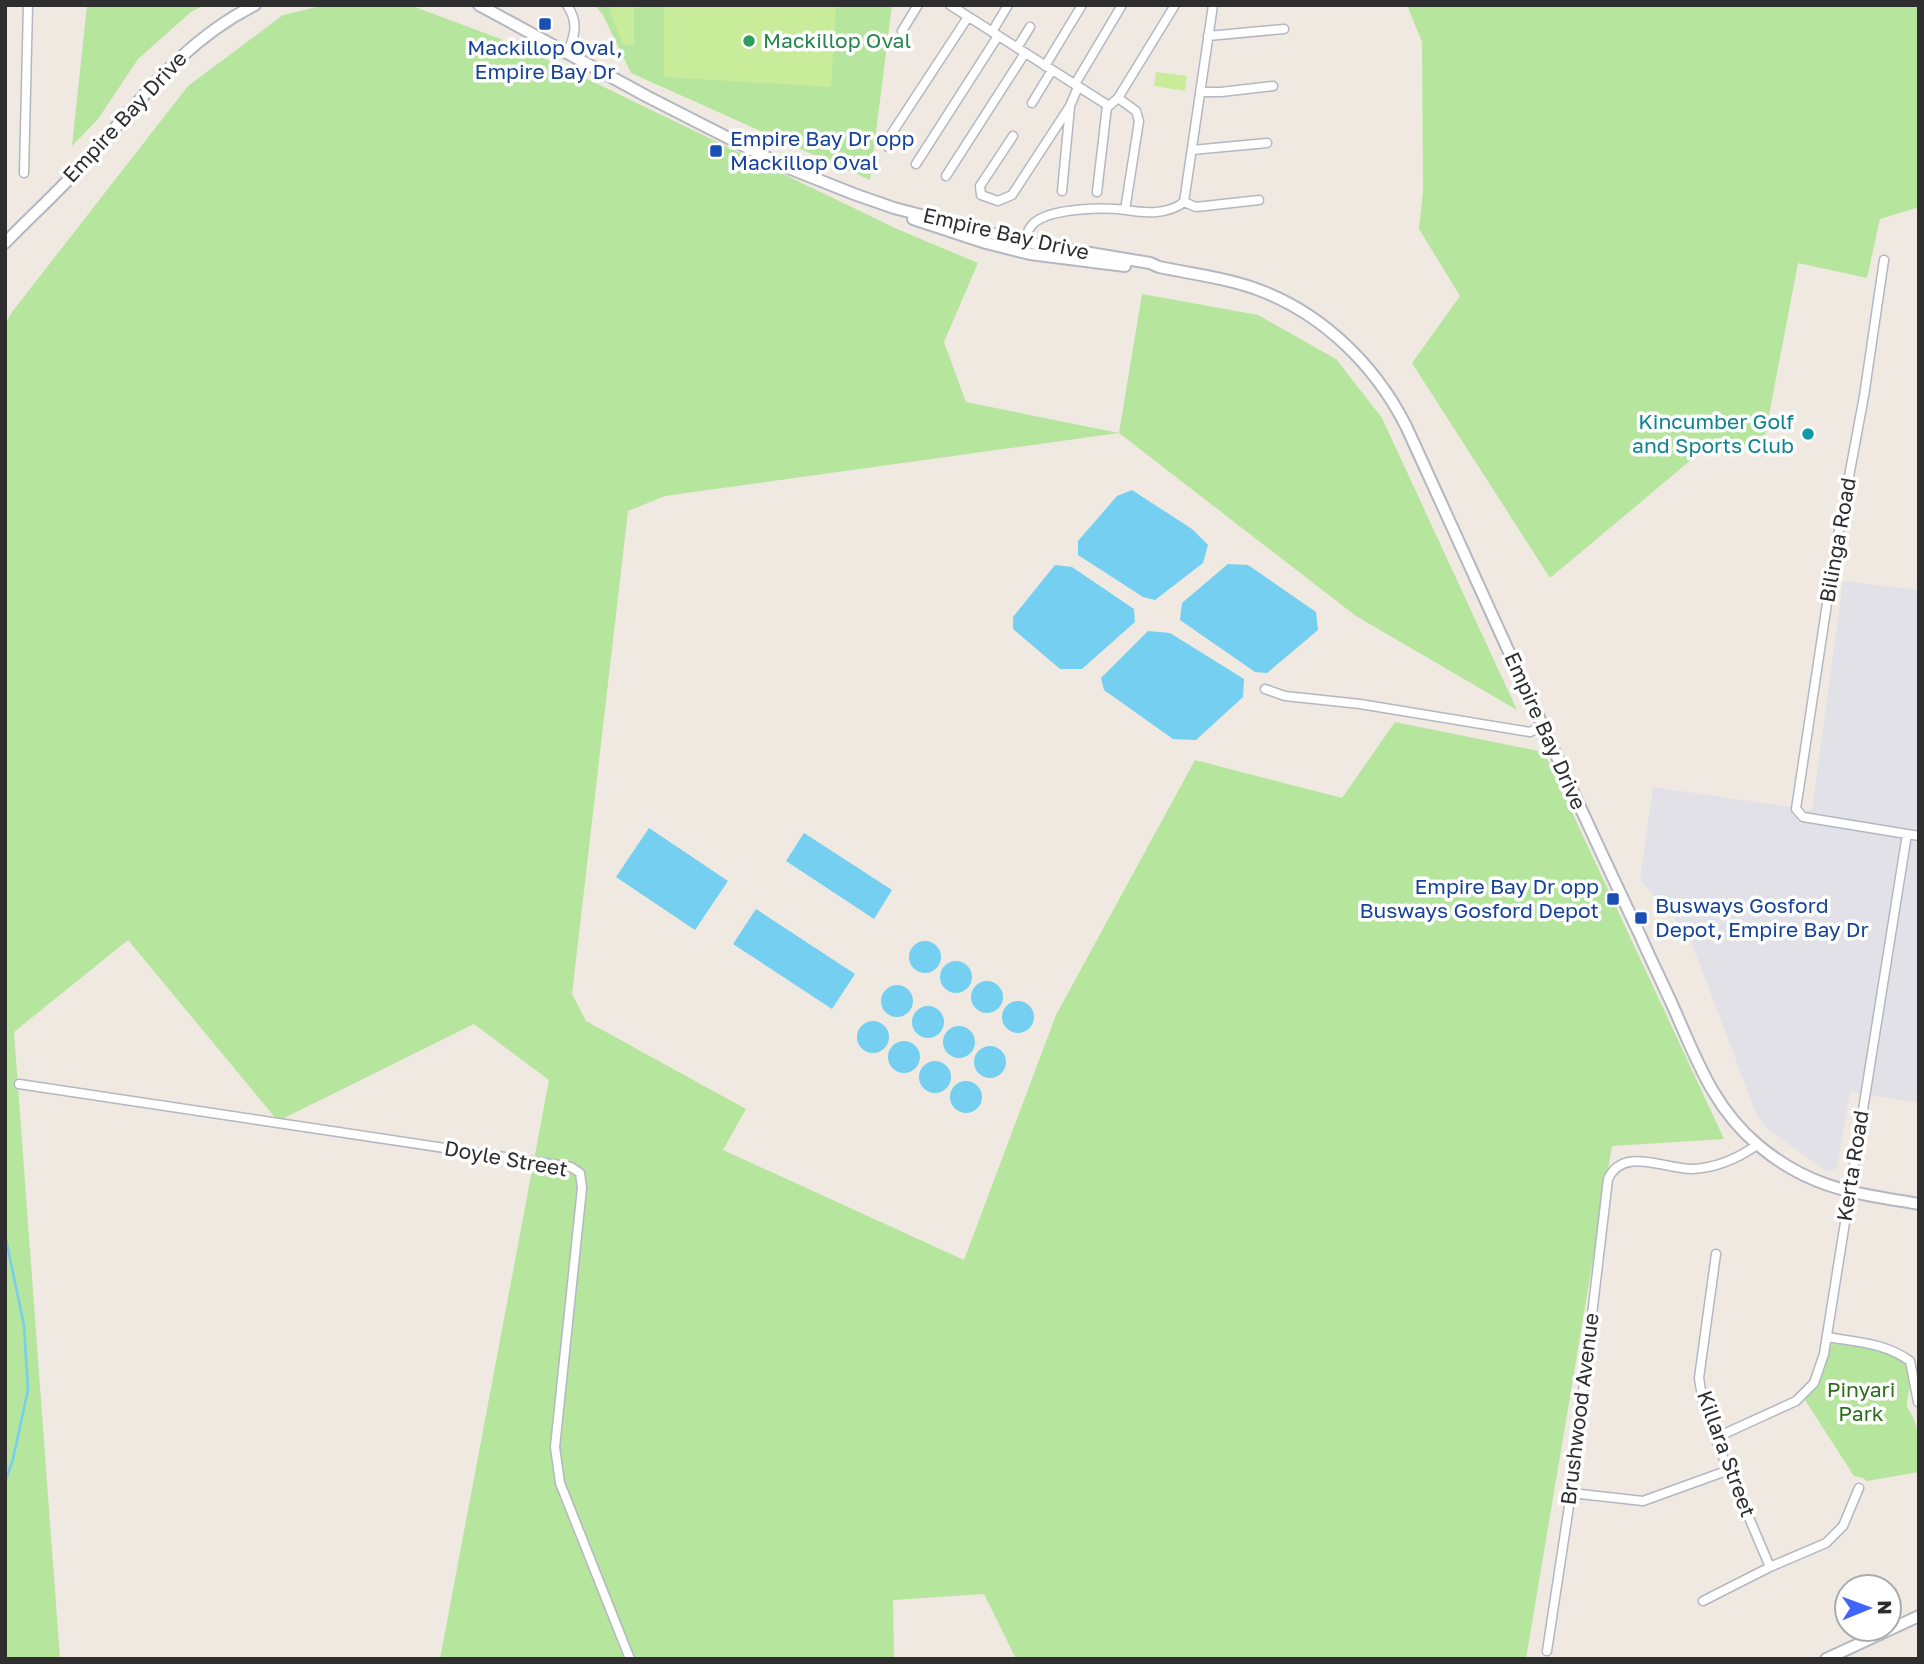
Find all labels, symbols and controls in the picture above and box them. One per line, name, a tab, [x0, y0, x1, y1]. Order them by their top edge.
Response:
marker: Mackillop Oval, Empire Bay Dr	[537, 16, 553, 32]
place label: Mackillop Oval	[763, 27, 911, 53]
marker: Mackillop Oval	[741, 33, 757, 49]
place label: Mackillop Oval, Empire Bay Dr	[467, 34, 623, 84]
street label: Empire Bay Drive	[57, 45, 192, 187]
place label: Empire Bay Dr opp Mackillop Oval	[730, 125, 914, 175]
marker: Empire Bay Dr opp Mackillop Oval	[708, 143, 724, 159]
street label: Empire Bay Drive	[921, 201, 1092, 265]
place label: Kincumber Golf and Sports Club	[1632, 408, 1794, 458]
marker: Kincumber Golf and Sports Club	[1800, 426, 1816, 442]
street label: Bilinga Road	[1813, 475, 1861, 604]
street label: Empire Bay Drive	[1499, 648, 1592, 813]
place label: Empire Bay Dr opp Busways Gosford Depot	[1359, 873, 1599, 923]
marker: Empire Bay Dr opp Busways Gosford Depot	[1605, 891, 1621, 907]
place label: Busways Gosford Depot, Empire Bay Dr	[1655, 892, 1869, 942]
marker: Busways Gosford Depot, Empire Bay Dr	[1633, 910, 1649, 926]
street label: Kerta Road	[1830, 1109, 1874, 1223]
street label: Doyle Street	[442, 1134, 570, 1182]
street label: Brushwood Avenue	[1554, 1311, 1604, 1506]
park label: Pinyari Park	[1827, 1376, 1895, 1426]
street label: Killara Street	[1692, 1387, 1762, 1520]
north arrow	[1833, 1573, 1903, 1643]
text: N	[1874, 1600, 1897, 1615]

